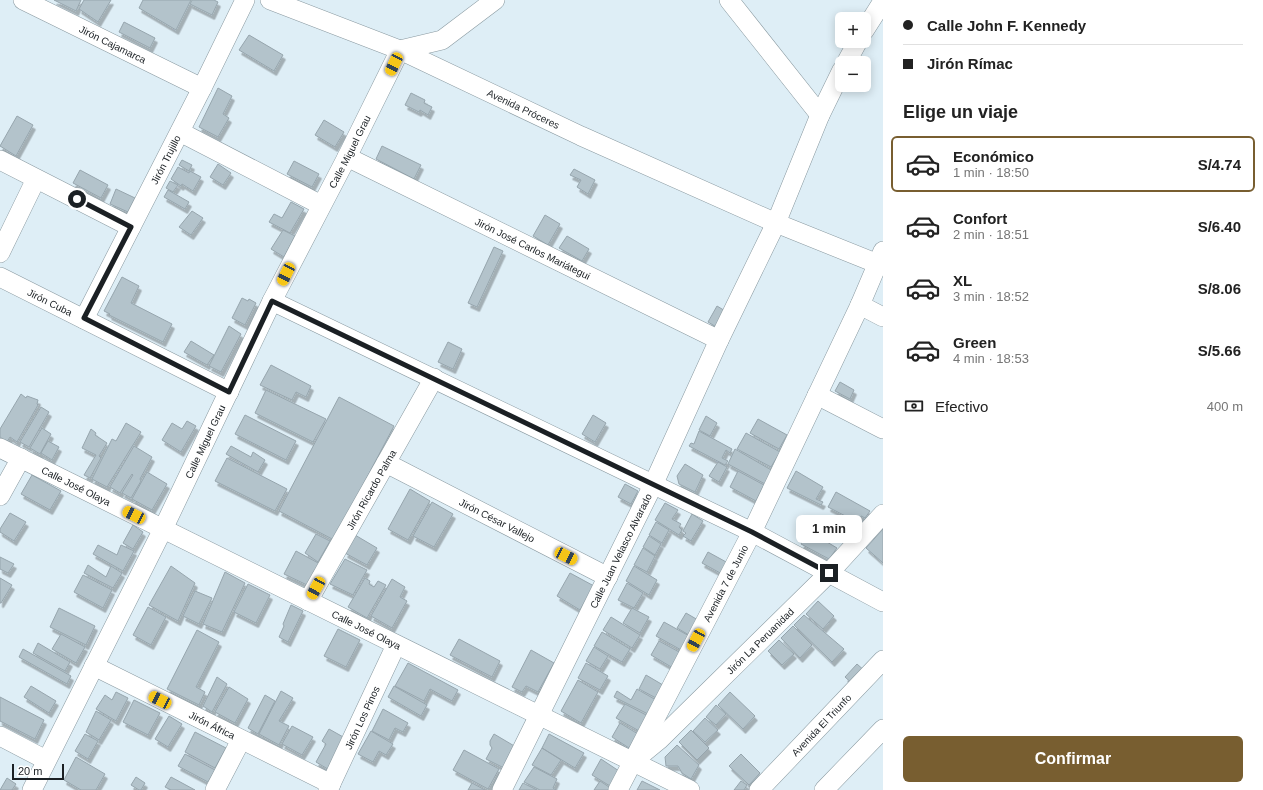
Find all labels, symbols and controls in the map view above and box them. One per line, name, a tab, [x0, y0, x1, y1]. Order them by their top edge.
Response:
map controls	[835, 12, 871, 92]
button: +	[835, 12, 871, 48]
text: Calle John F. Kennedy	[927, 17, 1086, 34]
street label: Jirón Cajamarca	[78, 23, 148, 65]
car	[383, 51, 405, 77]
text: Jirón Rímac	[927, 55, 1013, 72]
button: −	[835, 56, 871, 92]
street label: Avenida Próceres	[486, 87, 561, 131]
text: Elige un viaje	[903, 102, 1018, 122]
street label: Calle Miguel Grau	[326, 113, 372, 190]
street label: Jirón Trujillo	[148, 133, 183, 186]
icon: car	[905, 146, 941, 182]
text: Económico	[953, 148, 1034, 165]
text: S/4.74	[1198, 156, 1241, 173]
text: 1 min · 18:50	[953, 165, 1029, 180]
route start	[68, 190, 86, 208]
icon: car	[905, 208, 941, 244]
text: Confort	[953, 210, 1007, 227]
street label: Jirón José Carlos Mariátegui	[473, 215, 592, 281]
text: S/6.40	[1198, 218, 1241, 235]
text: 2 min · 18:51	[953, 227, 1029, 242]
car	[275, 261, 297, 287]
icon: car	[905, 270, 941, 306]
text: XL	[953, 272, 972, 289]
text: S/8.06	[1198, 280, 1241, 297]
street label: Jirón Cuba	[26, 286, 75, 318]
text: 3 min · 18:52	[953, 289, 1029, 304]
icon: car	[905, 332, 941, 368]
text: Green	[953, 334, 996, 351]
text: S/5.66	[1198, 342, 1241, 359]
text: 4 min · 18:53	[953, 351, 1029, 366]
icon: cash	[903, 395, 925, 417]
text: Efectivo	[935, 398, 988, 415]
text: 400 m	[1207, 399, 1243, 414]
street label: Calle Miguel Grau	[183, 403, 227, 480]
street label: Jirón Ricardo Palma	[344, 447, 398, 532]
street label: Calle José Olaya	[40, 464, 113, 508]
street label: Calle Juan Velasco Alvarado	[587, 491, 654, 610]
street label: Jirón César Vallejo	[458, 496, 537, 544]
car	[121, 504, 147, 526]
callout: 1 min	[796, 515, 862, 543]
text: 1 min	[812, 521, 846, 536]
street label: Avenida 7 de Junio	[701, 543, 750, 623]
car	[553, 545, 579, 567]
route end	[820, 564, 838, 582]
car	[305, 575, 327, 601]
street label: Jirón La Peruanidad	[724, 605, 796, 676]
street label: Calle José Olaya	[330, 608, 403, 652]
car	[685, 627, 707, 653]
street label: Jirón Los Pinos	[342, 684, 381, 751]
car	[147, 689, 173, 711]
street label: Avenida El Triunfo	[789, 691, 853, 758]
street label: Jirón África	[187, 709, 237, 741]
button: Confirmar	[903, 736, 1243, 782]
scale bar	[12, 762, 64, 781]
text: 20 m	[18, 765, 42, 777]

